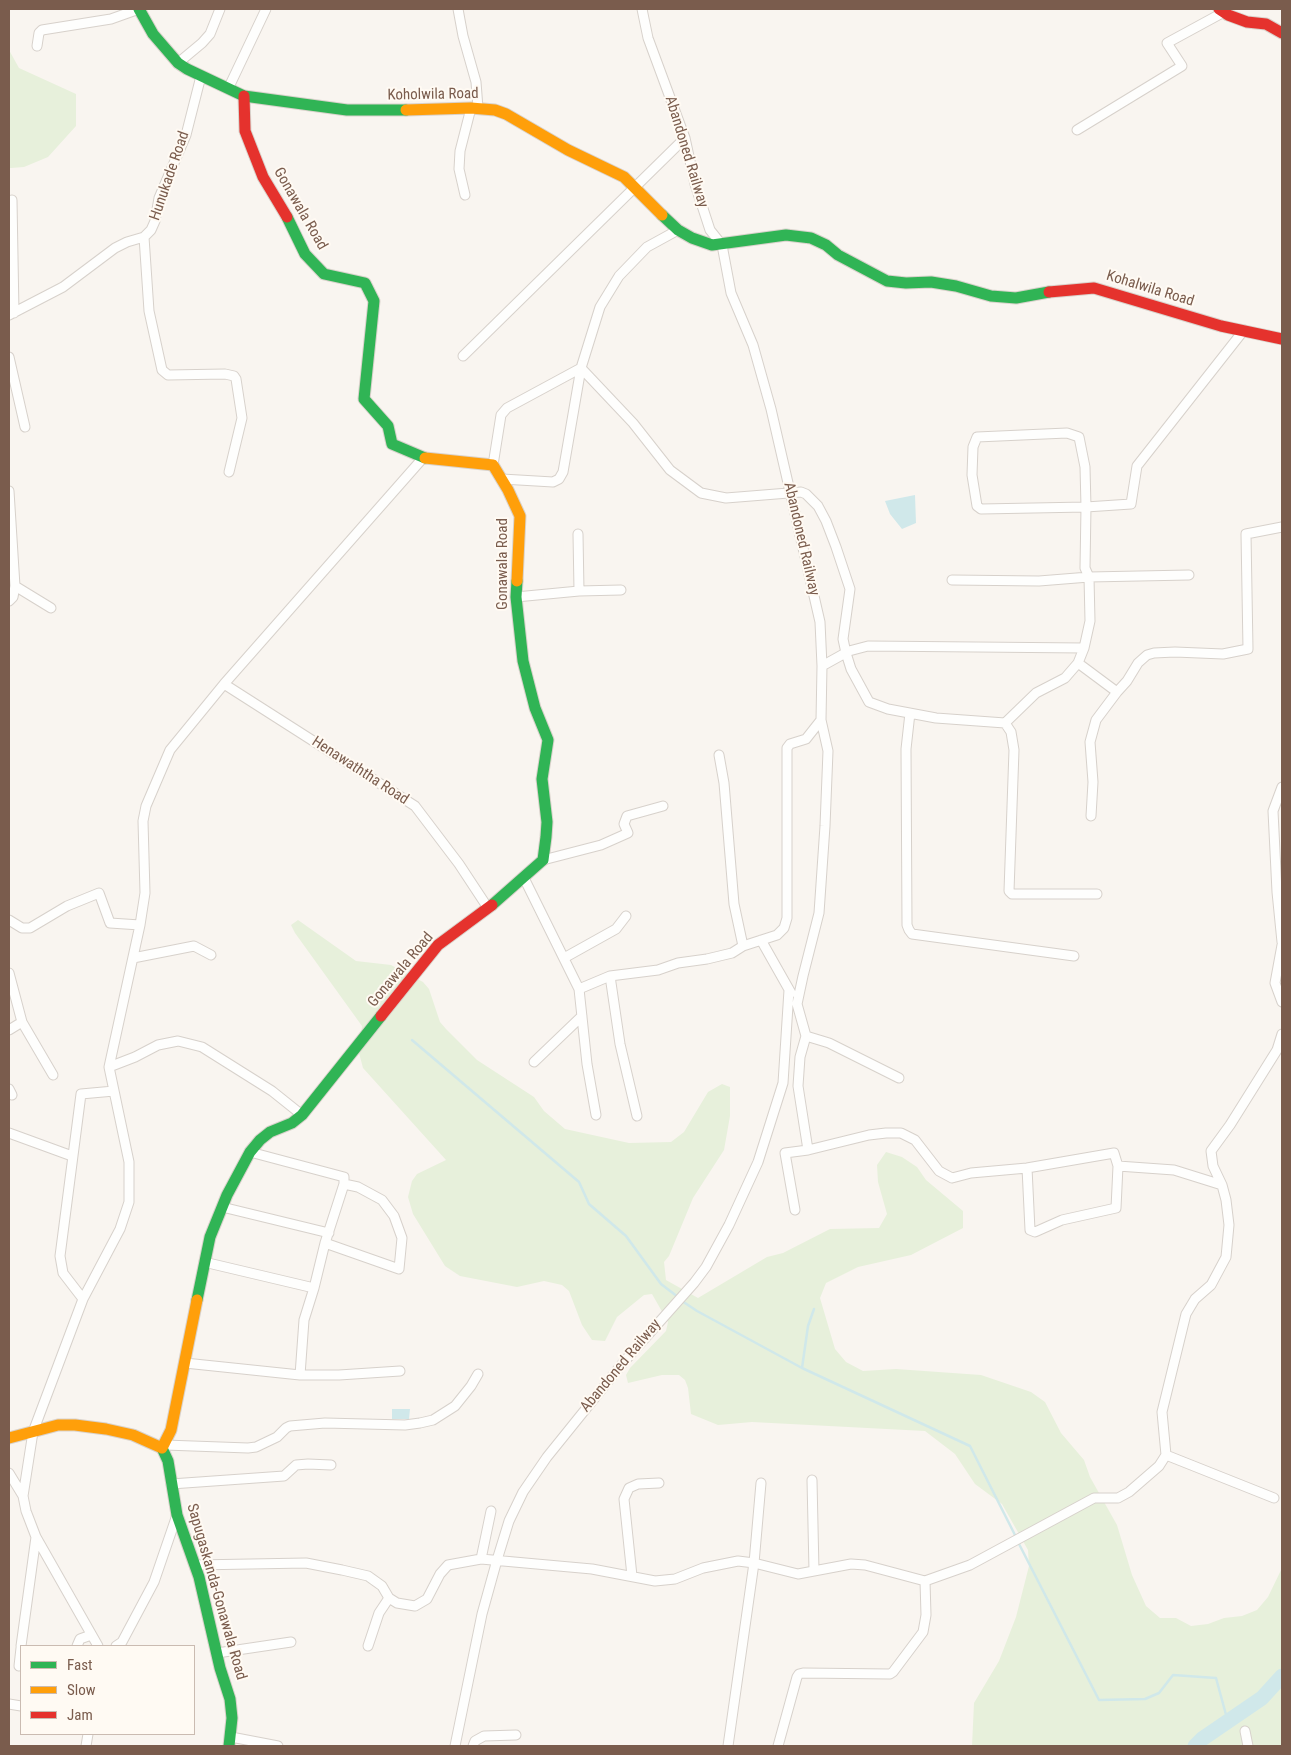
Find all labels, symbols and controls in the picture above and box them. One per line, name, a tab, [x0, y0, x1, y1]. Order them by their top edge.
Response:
street label: Koholwila Road	[387, 85, 479, 105]
street label: Abandoned Railway	[660, 94, 712, 210]
street label: Hunukade Road	[146, 129, 194, 223]
street label: Gonawala Road	[269, 165, 331, 253]
street label: Kohalwila Road	[1104, 267, 1196, 311]
street label: Abandoned Railway	[779, 481, 823, 597]
street label: Gonawala Road	[494, 518, 512, 610]
street label: Henawaththa Road	[308, 733, 412, 809]
street label: Gonawala Road	[365, 929, 437, 1011]
street label: Abandoned Railway	[577, 1316, 665, 1416]
street label: Sapugaskanda-Gonawala Road	[182, 1502, 250, 1682]
legend	[20, 1645, 195, 1735]
text: Fast	[67, 1656, 92, 1674]
text: Slow	[67, 1681, 96, 1699]
text: Jam	[67, 1706, 93, 1724]

